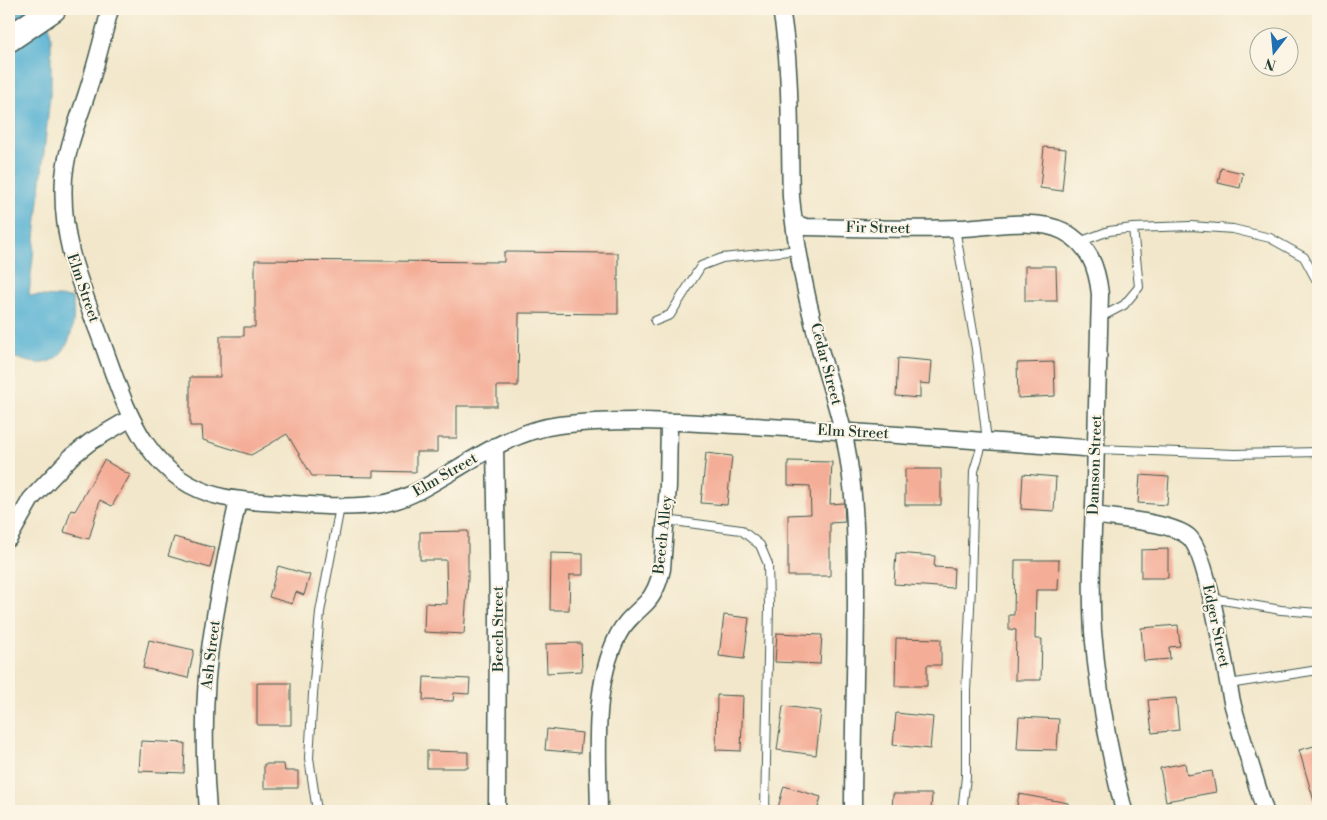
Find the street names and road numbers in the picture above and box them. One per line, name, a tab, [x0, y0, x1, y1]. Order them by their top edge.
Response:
street label: Fir Street	[845, 218, 911, 238]
street label: Elm Street	[62, 251, 104, 326]
street label: Cedar Street	[806, 321, 846, 408]
street label: Damson Street	[1084, 414, 1106, 515]
street label: Elm Street	[817, 421, 890, 443]
street label: Elm Street	[409, 448, 481, 501]
street label: Beech Alley	[649, 494, 677, 576]
street label: Edger Street	[1198, 583, 1234, 670]
street label: Beech Street	[489, 585, 508, 673]
street label: Ash Street	[197, 619, 225, 692]

